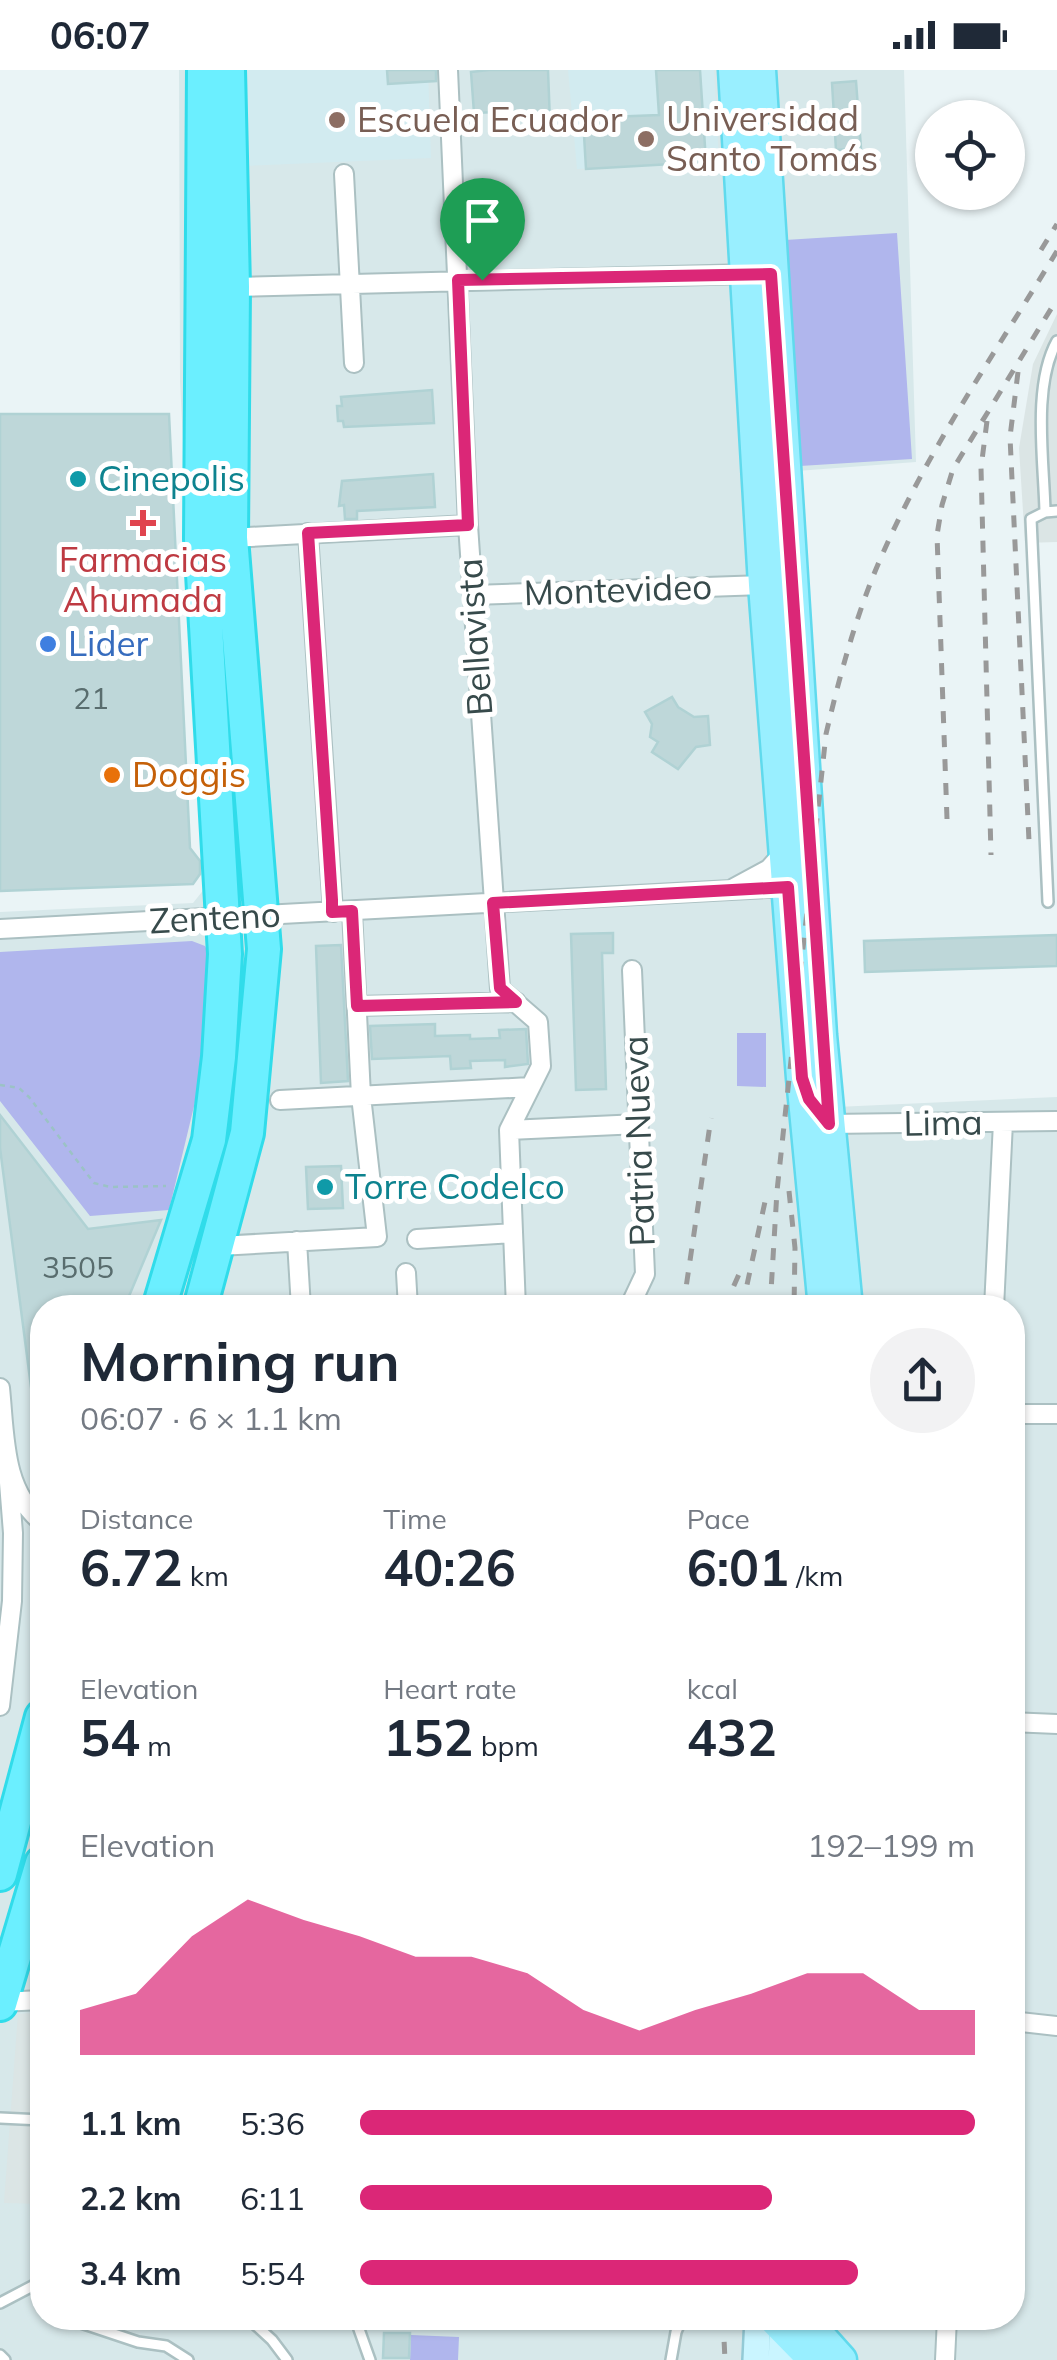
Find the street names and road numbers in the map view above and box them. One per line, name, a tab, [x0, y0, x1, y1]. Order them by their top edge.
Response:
street label: Bellavista	[447, 557, 501, 717]
street label: Montevideo	[523, 564, 713, 614]
street label: Zenteno	[148, 892, 282, 942]
street label: Patria Nueva	[612, 1035, 664, 1247]
street label: Lima	[903, 1099, 983, 1145]

